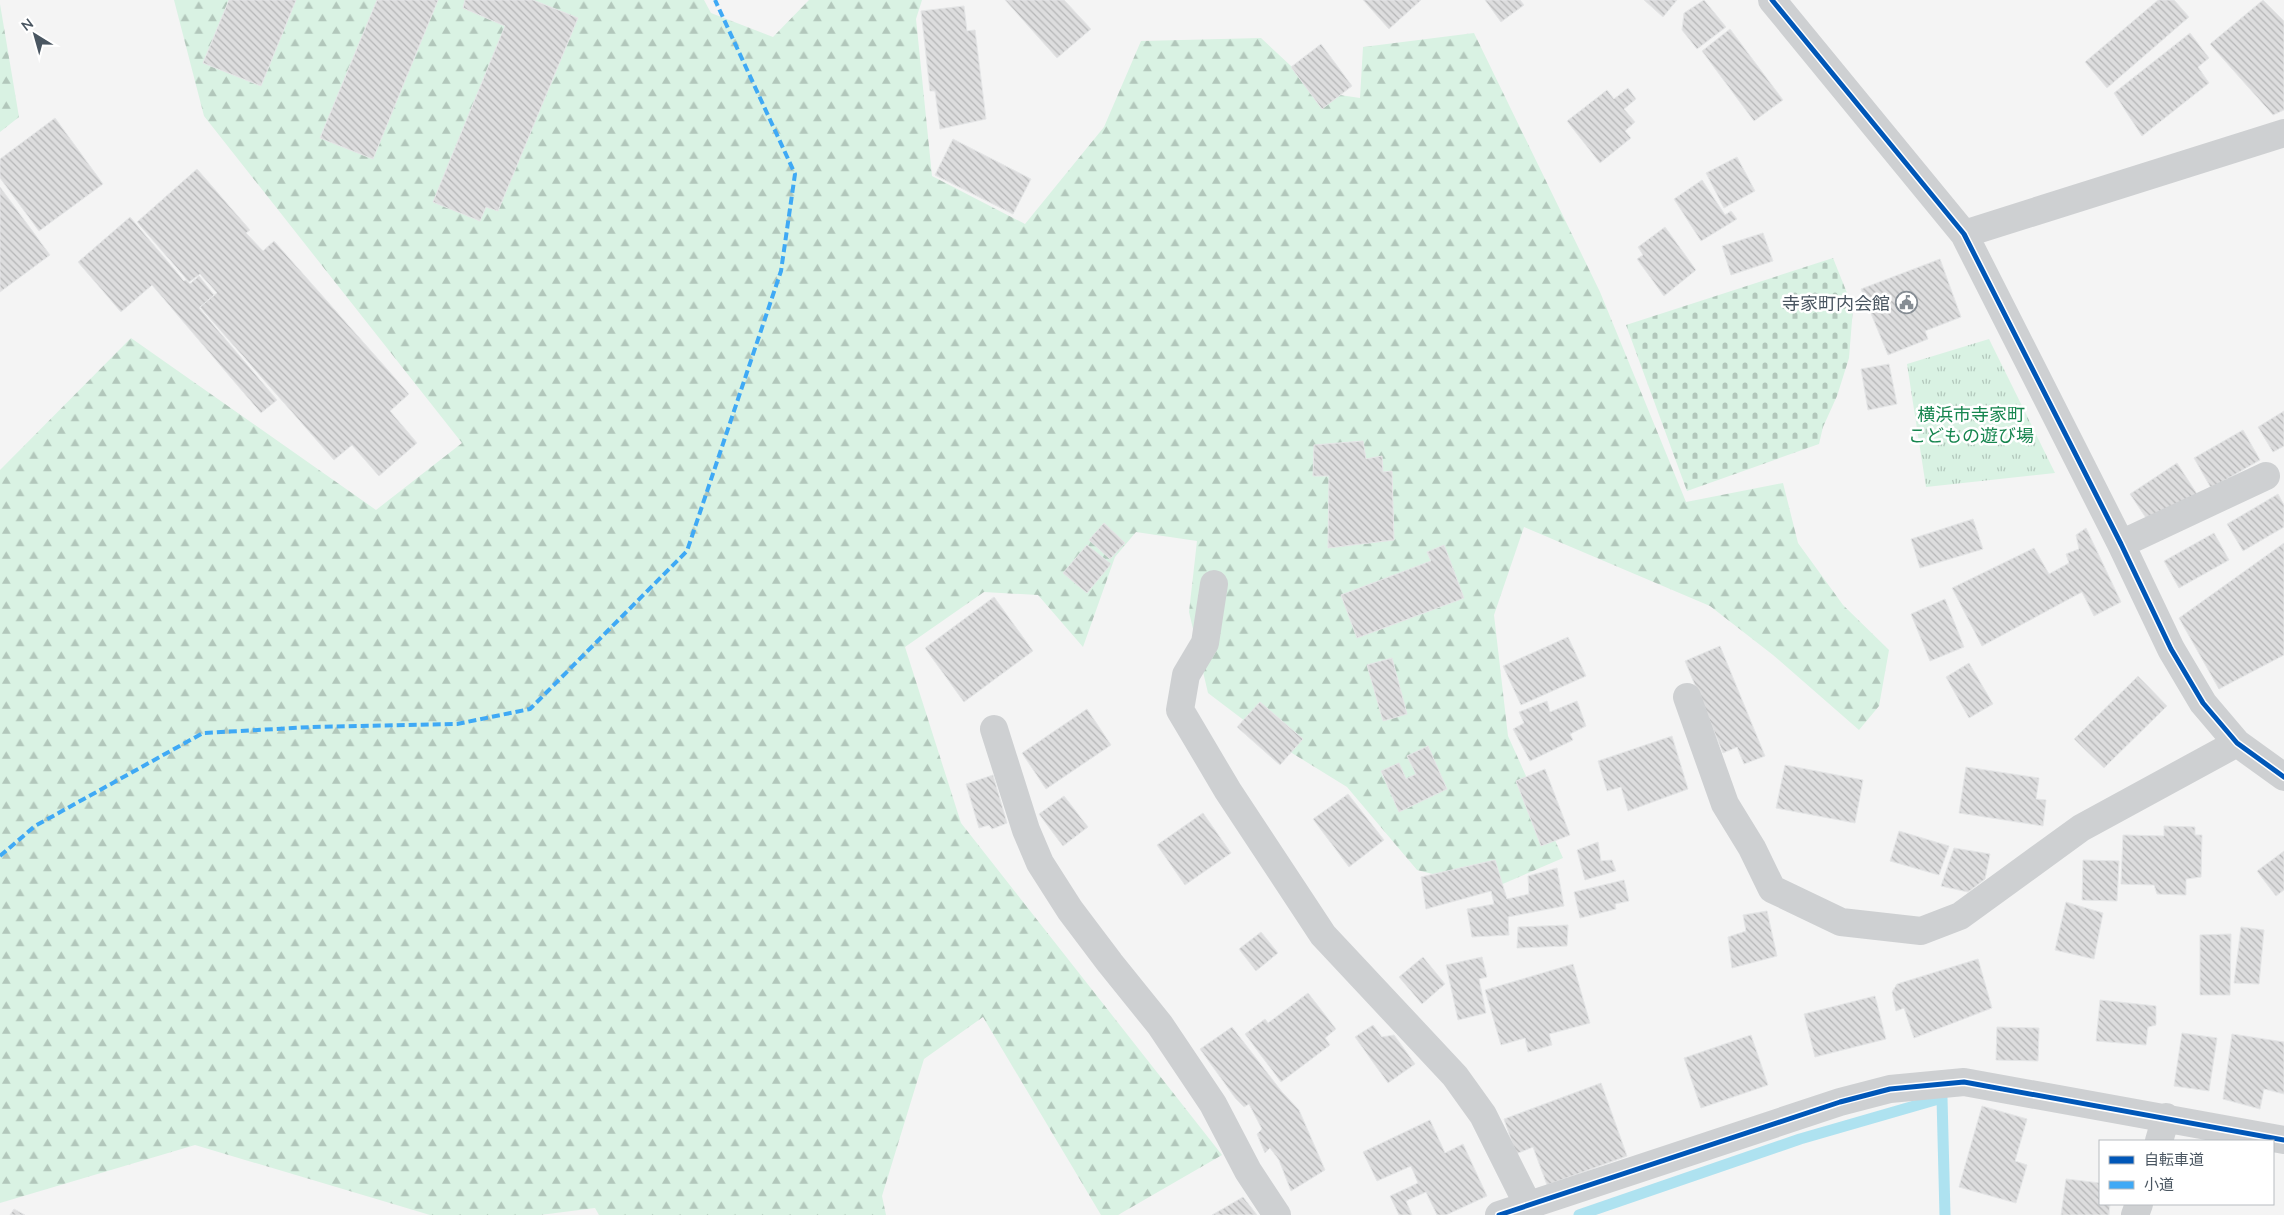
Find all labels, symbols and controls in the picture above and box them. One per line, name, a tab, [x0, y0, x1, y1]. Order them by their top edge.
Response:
north arrow	[10, 10, 60, 60]
text: N	[18, 14, 37, 35]
public building icon: 寺家町内会館	[1894, 291, 1918, 315]
place label: 寺家町内会館	[1782, 292, 1890, 315]
park label: 横浜市寺家町 こどもの遊び場	[1908, 403, 2034, 447]
legend	[2099, 1140, 2274, 1205]
text: 自転車道	[2144, 1150, 2204, 1169]
text: 小道	[2144, 1175, 2174, 1194]

